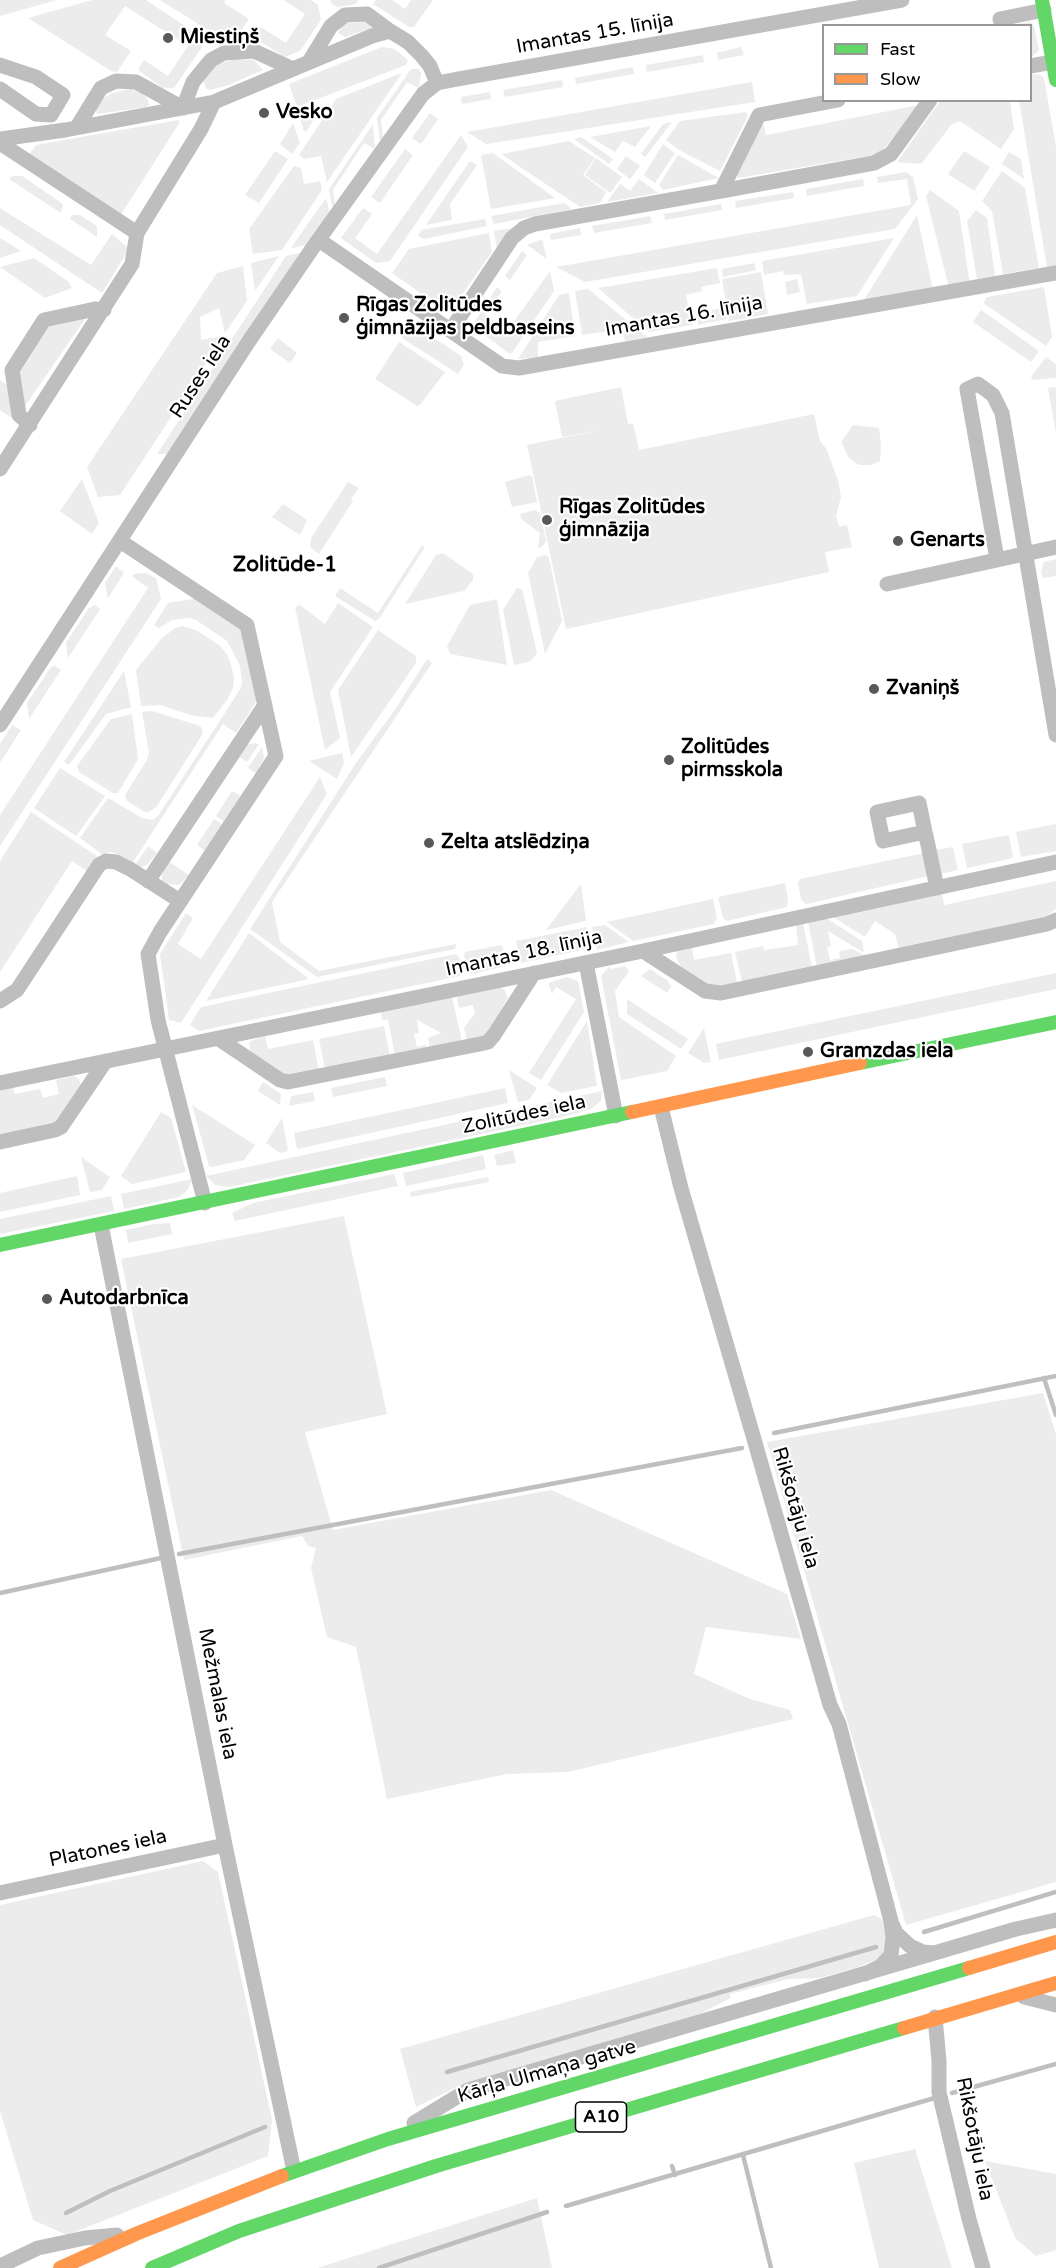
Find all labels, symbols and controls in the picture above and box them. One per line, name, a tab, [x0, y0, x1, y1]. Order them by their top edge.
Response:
street label: Imantas 15. līnija	[514, 8, 676, 60]
legend	[822, 24, 1032, 102]
place label: Miestiņš	[180, 26, 259, 50]
marker: Miestiņš	[161, 31, 175, 45]
text: Fast	[880, 38, 915, 60]
text: Slow	[880, 68, 921, 90]
place label: Vesko	[276, 101, 333, 125]
marker: Vesko	[257, 106, 271, 120]
street label: Imantas 16. līnija	[603, 291, 765, 343]
place label: Rīgas Zolitūdes ģimnāzijas peldbaseins	[356, 294, 575, 341]
marker: Rīgas Zolitūdes ģimnāzijas peldbaseins	[337, 311, 351, 325]
street label: Ruses iela	[165, 331, 237, 423]
place label: Rīgas Zolitūdes ģimnāzija	[559, 496, 705, 543]
marker: Rīgas Zolitūdes ģimnāzija	[540, 513, 554, 527]
place label: Genarts	[910, 529, 985, 553]
marker: Genarts	[891, 534, 905, 548]
district label: Zolitūde-1	[233, 552, 337, 578]
place label: Zvaniņš	[886, 677, 959, 701]
marker: Zvaniņš	[867, 682, 881, 696]
place label: Zolitūdes pirmsskola	[681, 736, 783, 783]
marker: Zolitūdes pirmsskola	[662, 753, 676, 767]
place label: Zelta atslēdziņa	[441, 831, 590, 855]
marker: Zelta atslēdziņa	[422, 836, 436, 850]
street label: Imantas 18. līnija	[443, 926, 605, 982]
place label: Gramzdas iela	[820, 1040, 954, 1064]
marker: Gramzdas iela	[801, 1045, 815, 1059]
street label: Zolitūdes iela	[460, 1090, 588, 1140]
place label: Autodarbnīca	[59, 1287, 189, 1311]
marker: Autodarbnīca	[40, 1292, 54, 1306]
street label: Rikšotāju iela	[766, 1444, 824, 1572]
street label: Mežmalas iela	[192, 1626, 242, 1762]
street label: Platones iela	[47, 1825, 169, 1873]
street label: Kārļa Ulmaņa gatve	[455, 2035, 639, 2109]
street label: Rikšotāju iela	[950, 2075, 998, 2203]
road number: A10	[576, 2102, 626, 2132]

